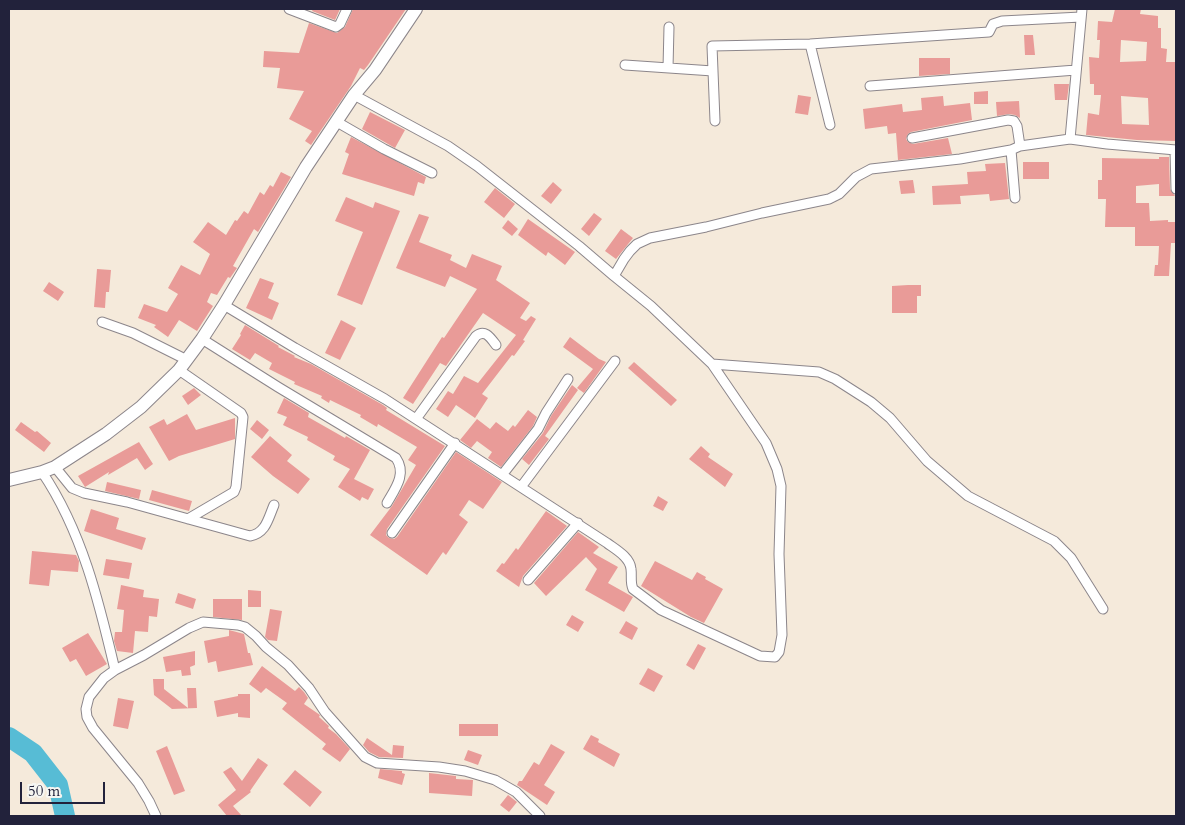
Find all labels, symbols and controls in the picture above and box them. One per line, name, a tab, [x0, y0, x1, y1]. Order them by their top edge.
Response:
scale bar	[22, 772, 108, 804]
text: 50 m	[28, 781, 60, 801]

